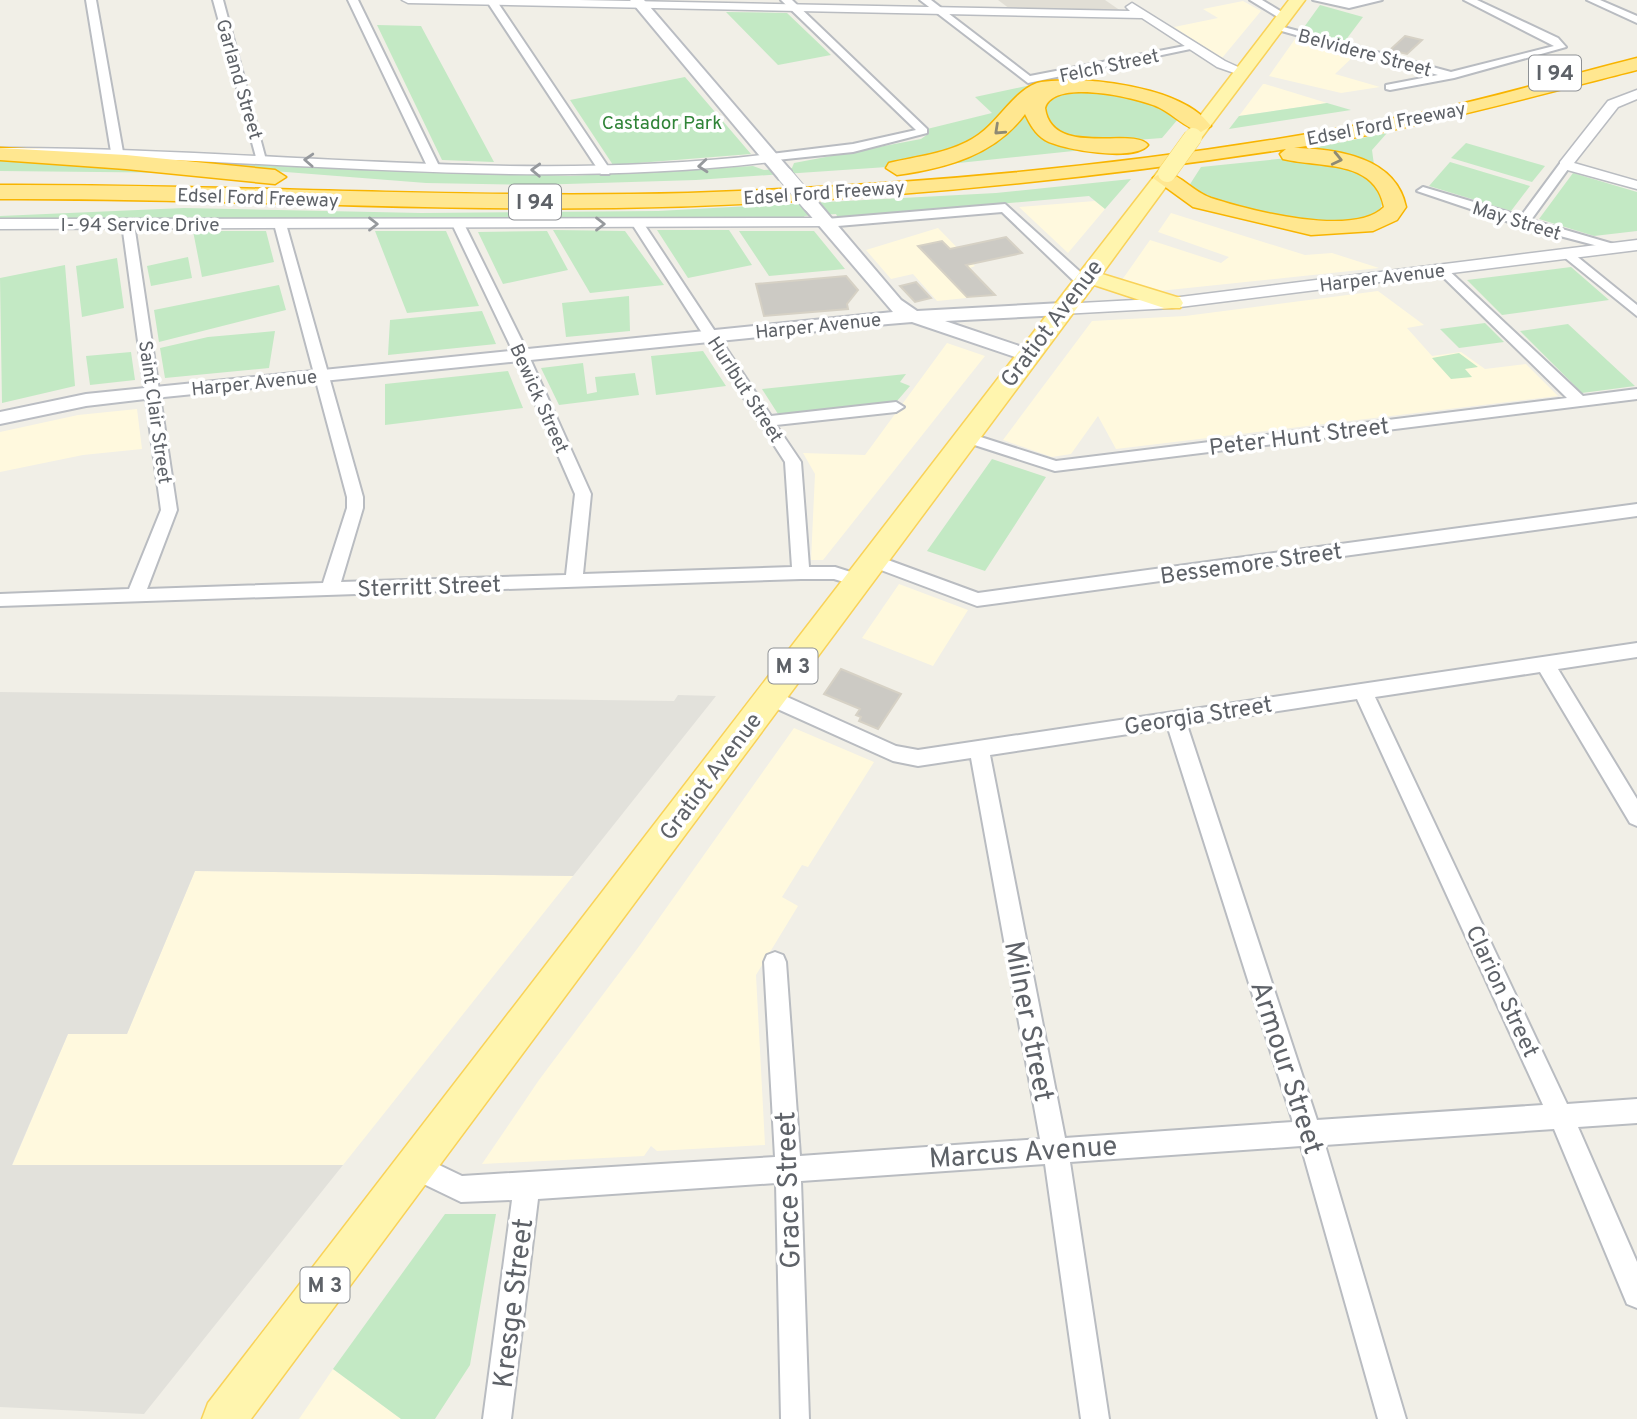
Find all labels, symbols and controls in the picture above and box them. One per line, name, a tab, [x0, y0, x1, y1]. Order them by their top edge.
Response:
street label: Garland Street	[209, 17, 267, 143]
street label: Belvidere Street	[1295, 25, 1434, 83]
street label: Felch Street	[1057, 45, 1161, 89]
road number: I 94	[1529, 56, 1581, 90]
street label: Edsel Ford Freeway	[1305, 98, 1468, 152]
park label: Castador Park	[602, 112, 722, 136]
one-way arrow	[994, 122, 1007, 134]
one-way arrow	[1331, 151, 1343, 165]
one-way arrow	[303, 152, 314, 167]
one-way arrow	[698, 158, 709, 173]
one-way arrow	[531, 163, 542, 178]
street label: Edsel Ford Freeway	[743, 176, 906, 212]
street label: Edsel Ford Freeway	[177, 184, 339, 214]
road number: I 94	[509, 184, 561, 220]
street label: May Street	[1469, 197, 1564, 247]
street label: I- 94 Service Drive	[61, 214, 219, 238]
one-way arrow	[368, 216, 378, 232]
one-way arrow	[595, 216, 606, 232]
street label: Gratiot Avenue	[995, 255, 1111, 394]
street label: Harper Avenue	[1318, 259, 1446, 299]
street label: Harper Avenue	[754, 308, 882, 346]
street label: Hurlbut Street	[701, 333, 788, 448]
street label: Saint Clair Street	[132, 339, 176, 486]
street label: Bewick Street	[503, 340, 573, 457]
street label: Harper Avenue	[190, 365, 318, 403]
street label: Peter Hunt Street	[1208, 413, 1391, 464]
street label: Bessemore Street	[1159, 538, 1344, 593]
street label: Sterritt Street	[357, 571, 501, 606]
road number: M 3	[768, 648, 818, 684]
street label: Georgia Street	[1122, 691, 1274, 743]
street label: Gratiot Avenue	[654, 708, 770, 847]
street label: Clarion Street	[1458, 921, 1544, 1063]
street label: Milner Street	[994, 938, 1060, 1105]
street label: Armour Street	[1240, 977, 1330, 1159]
street label: Grace Street	[769, 1110, 811, 1269]
street label: Marcus Avenue	[928, 1129, 1119, 1179]
street label: Kresge Street	[487, 1216, 543, 1390]
road number: M 3	[300, 1268, 350, 1302]

